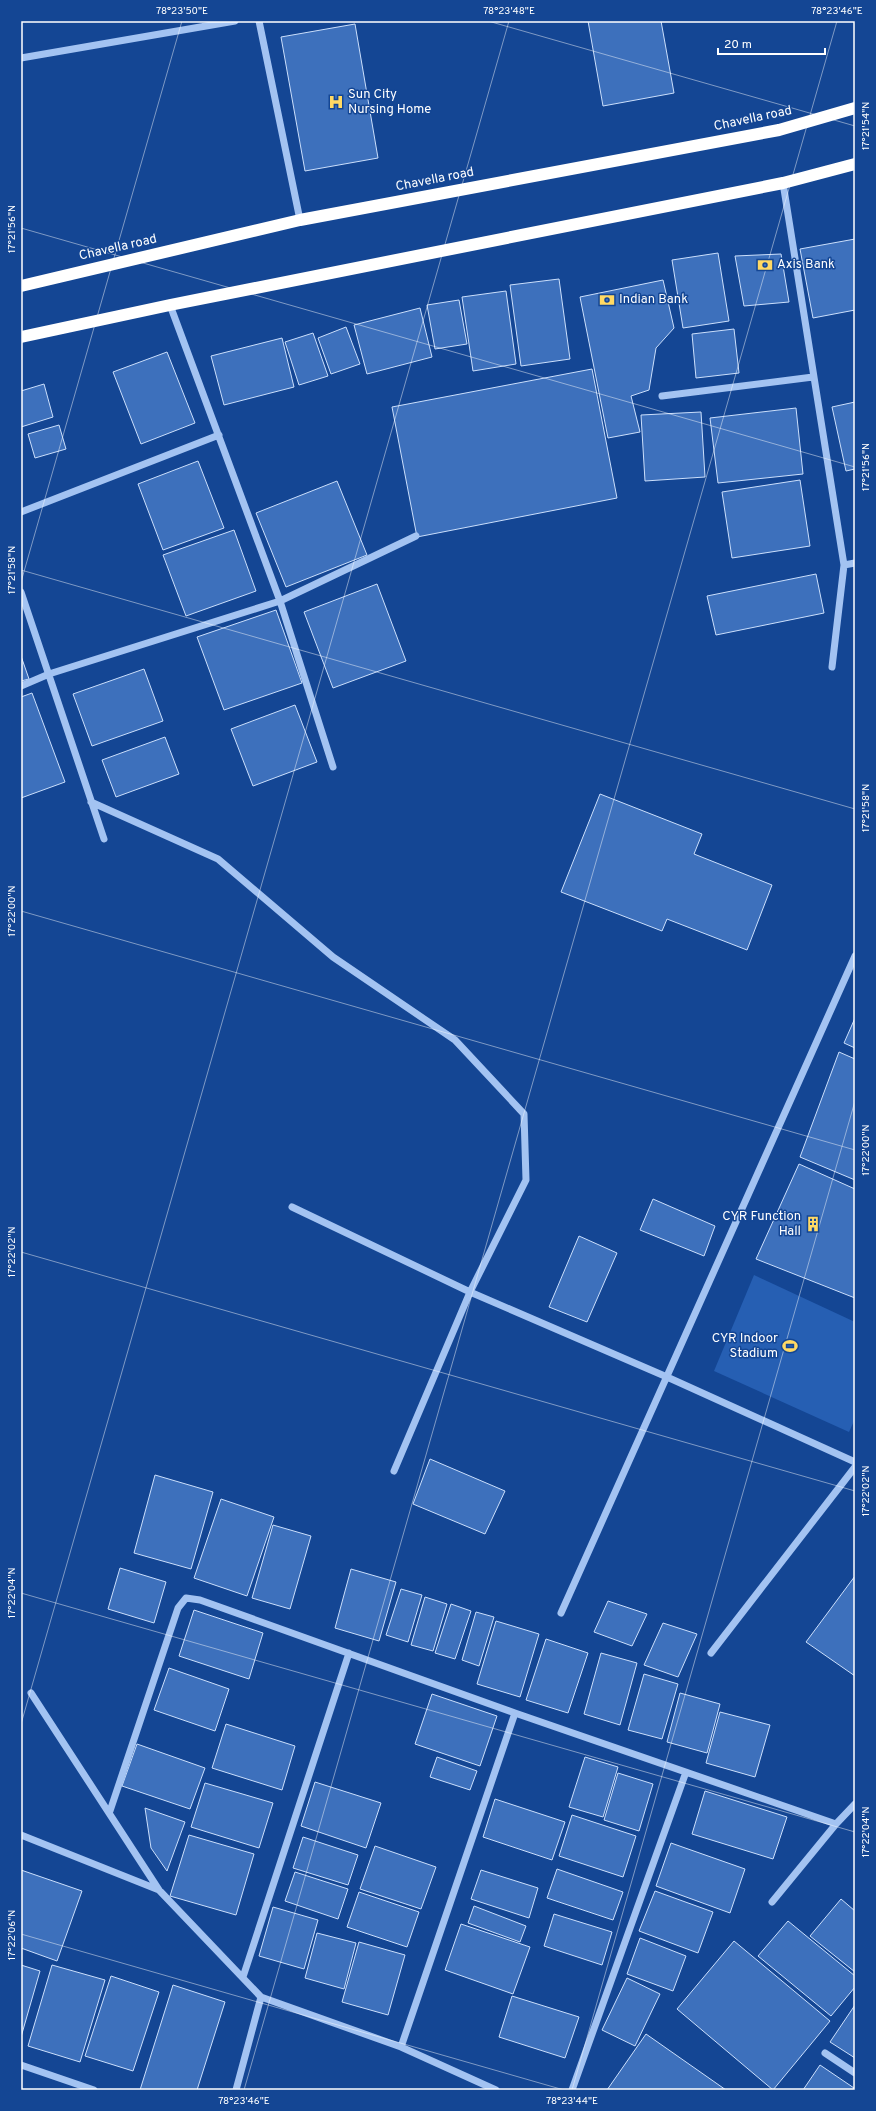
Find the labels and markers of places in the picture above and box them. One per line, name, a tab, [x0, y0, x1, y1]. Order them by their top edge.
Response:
place label: Sun City Nursing Home	[348, 87, 431, 118]
hospital icon: Sun City Nursing Home	[327, 93, 345, 111]
bank icon: Axis Bank	[756, 256, 774, 274]
place label: Axis Bank	[777, 257, 835, 273]
bank icon: Indian Bank	[598, 291, 616, 309]
place label: Indian Bank	[619, 292, 688, 308]
place label: CYR Function Hall	[722, 1209, 801, 1240]
building icon: CYR Function Hall	[804, 1215, 822, 1233]
place label: CYR Indoor Stadium	[712, 1331, 778, 1362]
sports icon: CYR Indoor Stadium	[781, 1337, 799, 1355]

